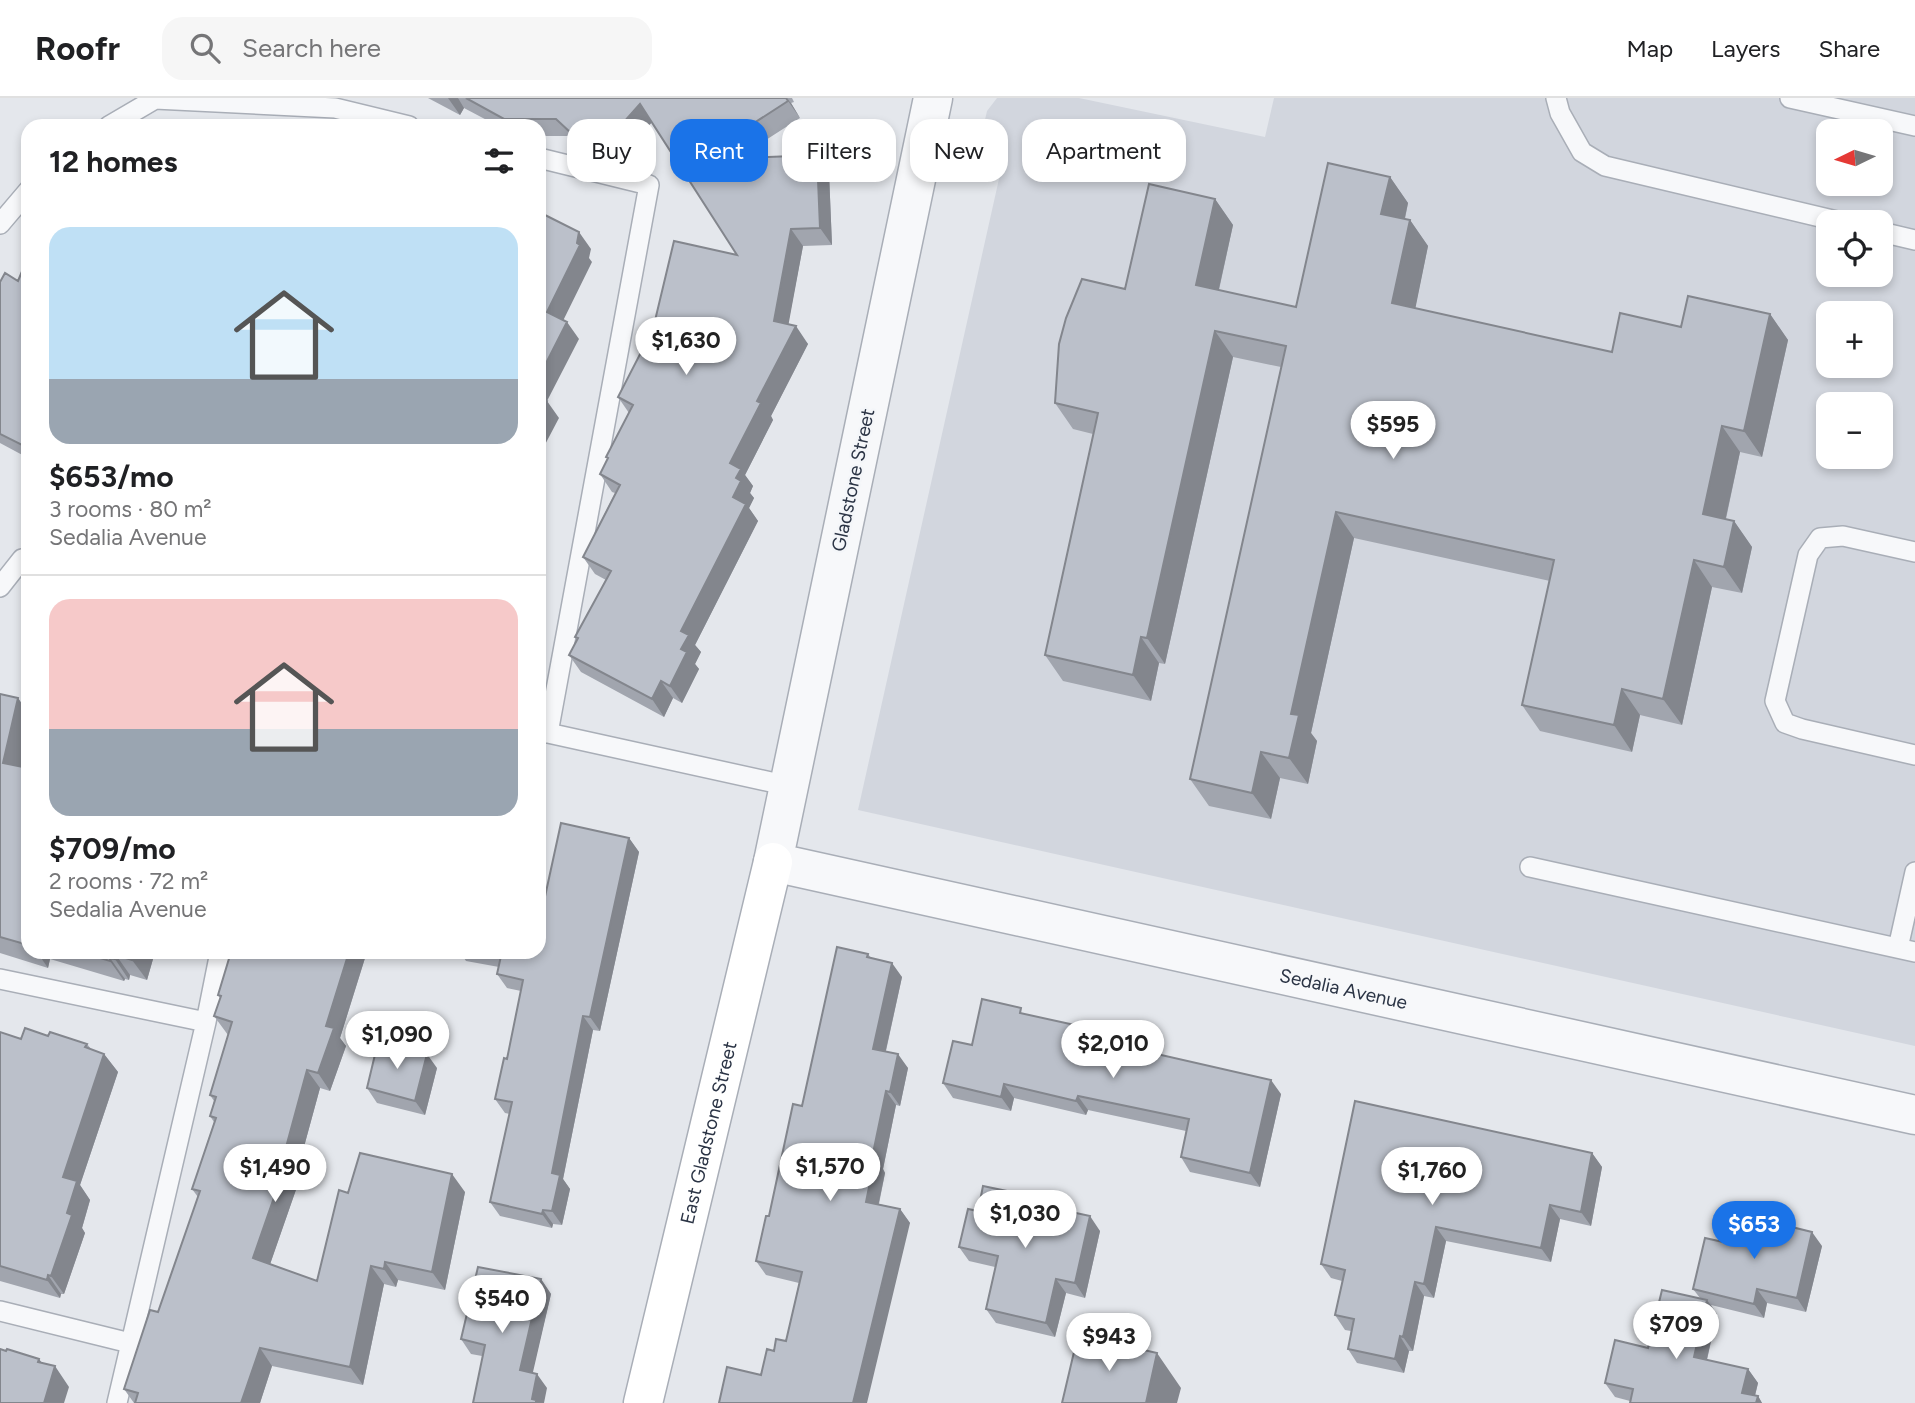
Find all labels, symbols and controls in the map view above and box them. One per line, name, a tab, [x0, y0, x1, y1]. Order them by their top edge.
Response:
search box	[162, 17, 652, 80]
text: Roofr	[35, 29, 120, 68]
icon: search	[186, 29, 224, 67]
text: Search here	[242, 32, 381, 64]
text: Map	[1626, 34, 1673, 63]
text: Layers	[1711, 34, 1780, 63]
text: Share	[1818, 34, 1880, 63]
chip: Buy	[567, 119, 656, 182]
chip: Rent	[670, 119, 768, 182]
chip: Filters	[782, 119, 896, 182]
chip: New	[910, 119, 1008, 182]
chip: Apartment	[1022, 119, 1186, 182]
north arrow	[1816, 119, 1894, 196]
map controls	[1816, 119, 1893, 469]
icon: filters	[480, 142, 518, 180]
text: 12 homes	[49, 143, 177, 180]
button: locate	[1816, 210, 1893, 287]
icon: home	[221, 272, 347, 398]
button: +	[1816, 301, 1893, 378]
pin: $1,630	[629, 317, 743, 377]
text: $1,630	[651, 326, 721, 354]
button: −	[1816, 392, 1893, 469]
pin: $595	[1352, 402, 1434, 461]
street label: Gladstone Street	[827, 407, 879, 553]
text: $595	[1367, 410, 1419, 438]
text: $653/mo	[49, 458, 174, 495]
text: 3 rooms · 80 m²	[49, 495, 212, 523]
text: Sedalia Avenue	[49, 523, 206, 551]
icon: home	[221, 644, 347, 770]
text: $709/mo	[49, 830, 176, 867]
text: 2 rooms · 72 m²	[49, 867, 208, 895]
text: Sedalia Avenue	[49, 895, 206, 923]
street label: Sedalia Avenue	[1278, 963, 1410, 1014]
pin: $1,090	[340, 1012, 454, 1071]
text: $1,090	[361, 1020, 433, 1048]
pin: $2,010	[1056, 1020, 1170, 1080]
text: $2,010	[1077, 1029, 1149, 1057]
street label: East Gladstone Street	[675, 1039, 741, 1226]
pin: $1,490	[218, 1144, 332, 1204]
pin: $1,570	[773, 1144, 887, 1203]
pin: $1,760	[1375, 1148, 1489, 1207]
text: $1,570	[795, 1152, 865, 1180]
text: $1,490	[239, 1153, 311, 1181]
text: $1,760	[1397, 1156, 1467, 1184]
pin: $1,030	[968, 1190, 1082, 1250]
text: $1,030	[990, 1199, 1060, 1227]
pin: $653	[1713, 1202, 1795, 1261]
text: $653	[1728, 1210, 1780, 1238]
pin: $540	[461, 1276, 543, 1335]
text: $540	[474, 1284, 530, 1312]
pin: $709	[1635, 1302, 1717, 1361]
text: $709	[1649, 1310, 1703, 1338]
pin: $943	[1068, 1314, 1150, 1373]
text: $943	[1082, 1322, 1136, 1350]

